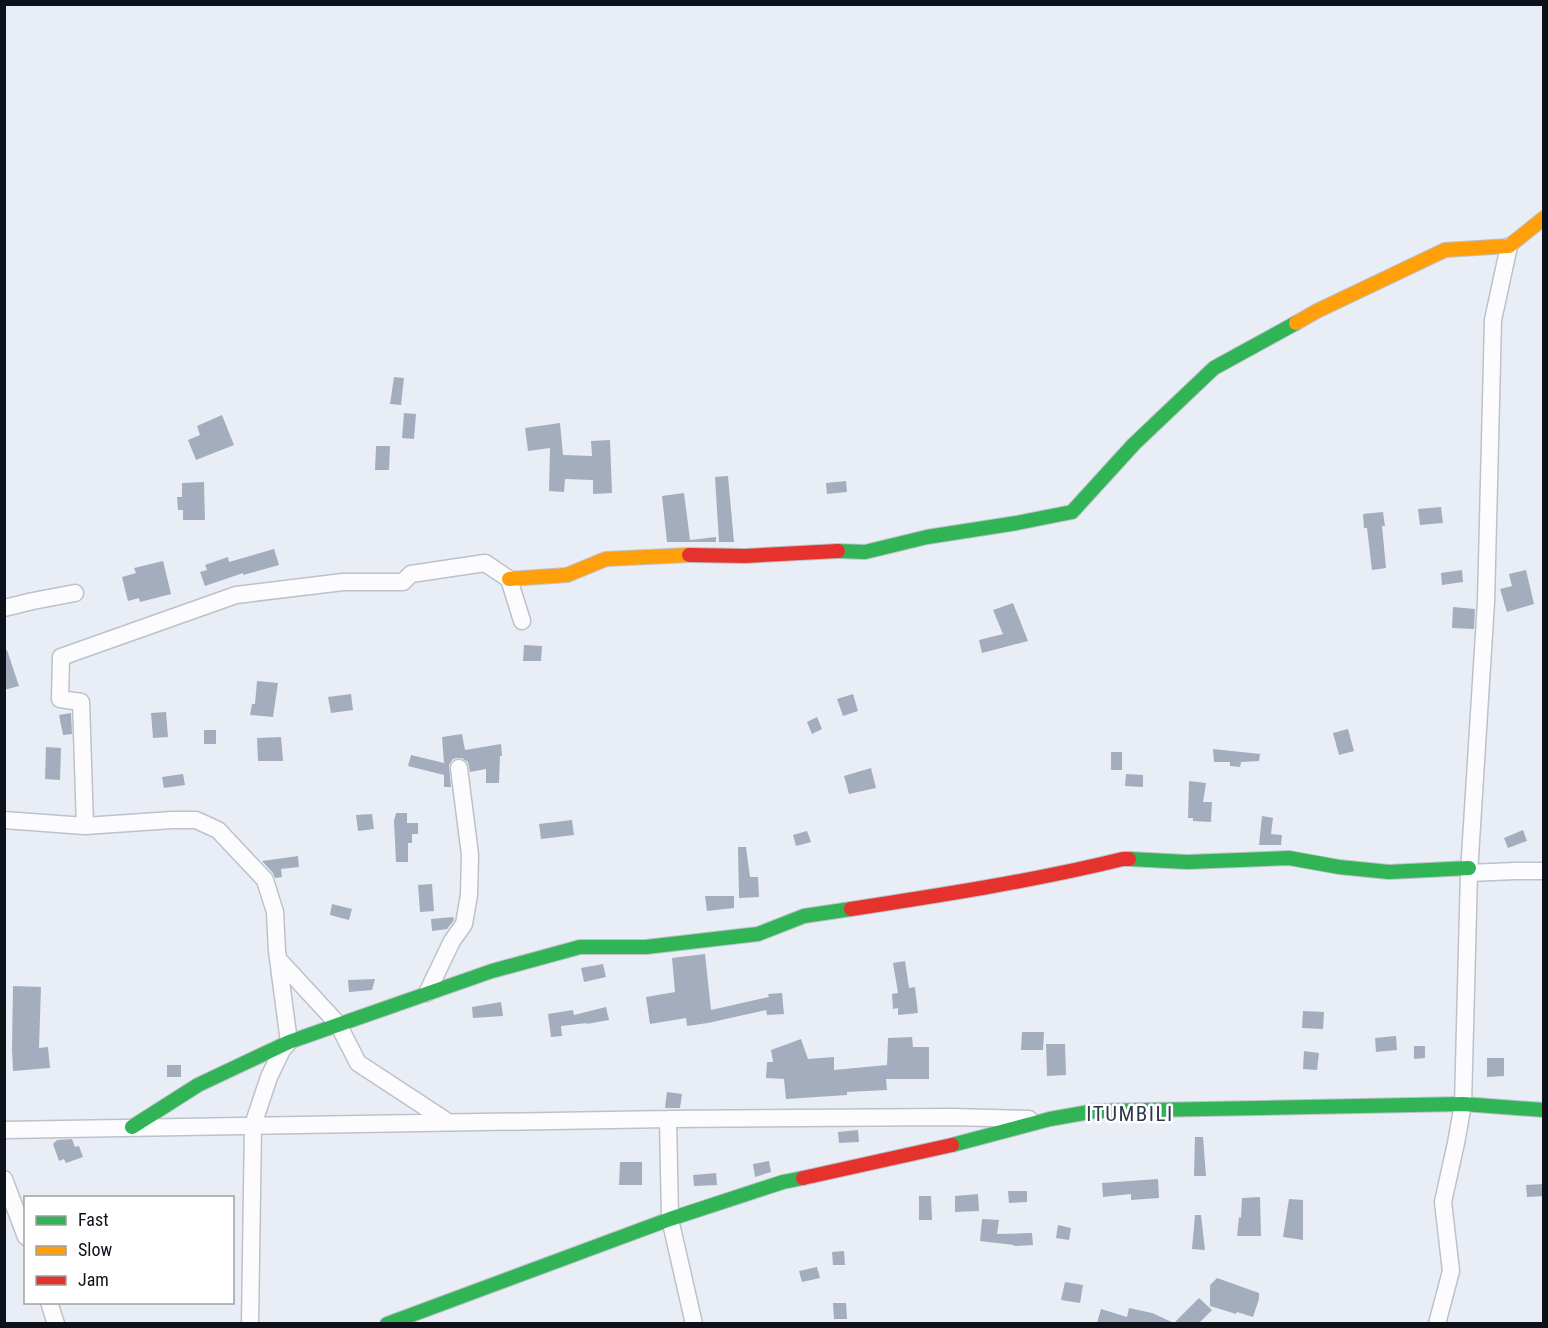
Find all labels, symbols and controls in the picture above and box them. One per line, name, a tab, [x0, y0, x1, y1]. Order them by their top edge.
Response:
district label: ITUMBILI	[1086, 1102, 1174, 1126]
legend	[24, 1196, 234, 1304]
text: Fast	[78, 1209, 109, 1230]
text: Slow	[78, 1239, 113, 1260]
text: Jam	[78, 1269, 109, 1290]

